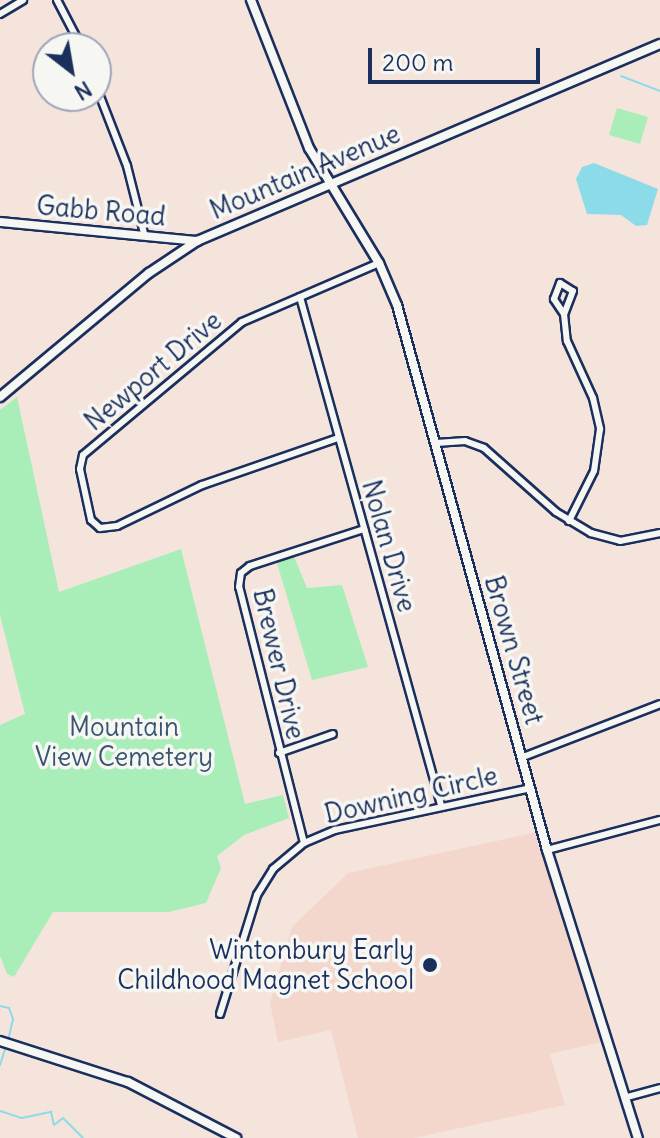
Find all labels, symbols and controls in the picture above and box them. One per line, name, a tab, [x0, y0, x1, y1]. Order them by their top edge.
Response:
north arrow	[32, 32, 112, 112]
scale bar	[372, 32, 544, 82]
text: 200 m	[382, 47, 454, 77]
text: N	[70, 75, 97, 107]
street label: Mountain Avenue	[205, 118, 405, 226]
street label: Gabb Road	[35, 190, 167, 232]
street label: Newport Drive	[78, 305, 228, 437]
street label: Nolan Drive	[355, 476, 423, 616]
street label: Brown Street	[478, 572, 550, 728]
street label: Brewer Drive	[247, 586, 311, 742]
park label: Mountain View Cemetery	[35, 711, 213, 772]
street label: Downing Circle	[322, 760, 500, 830]
place label: Wintonbury Early Childhood Magnet School	[117, 934, 414, 996]
marker: Wintonbury Early Childhood Magnet School	[421, 956, 439, 974]

